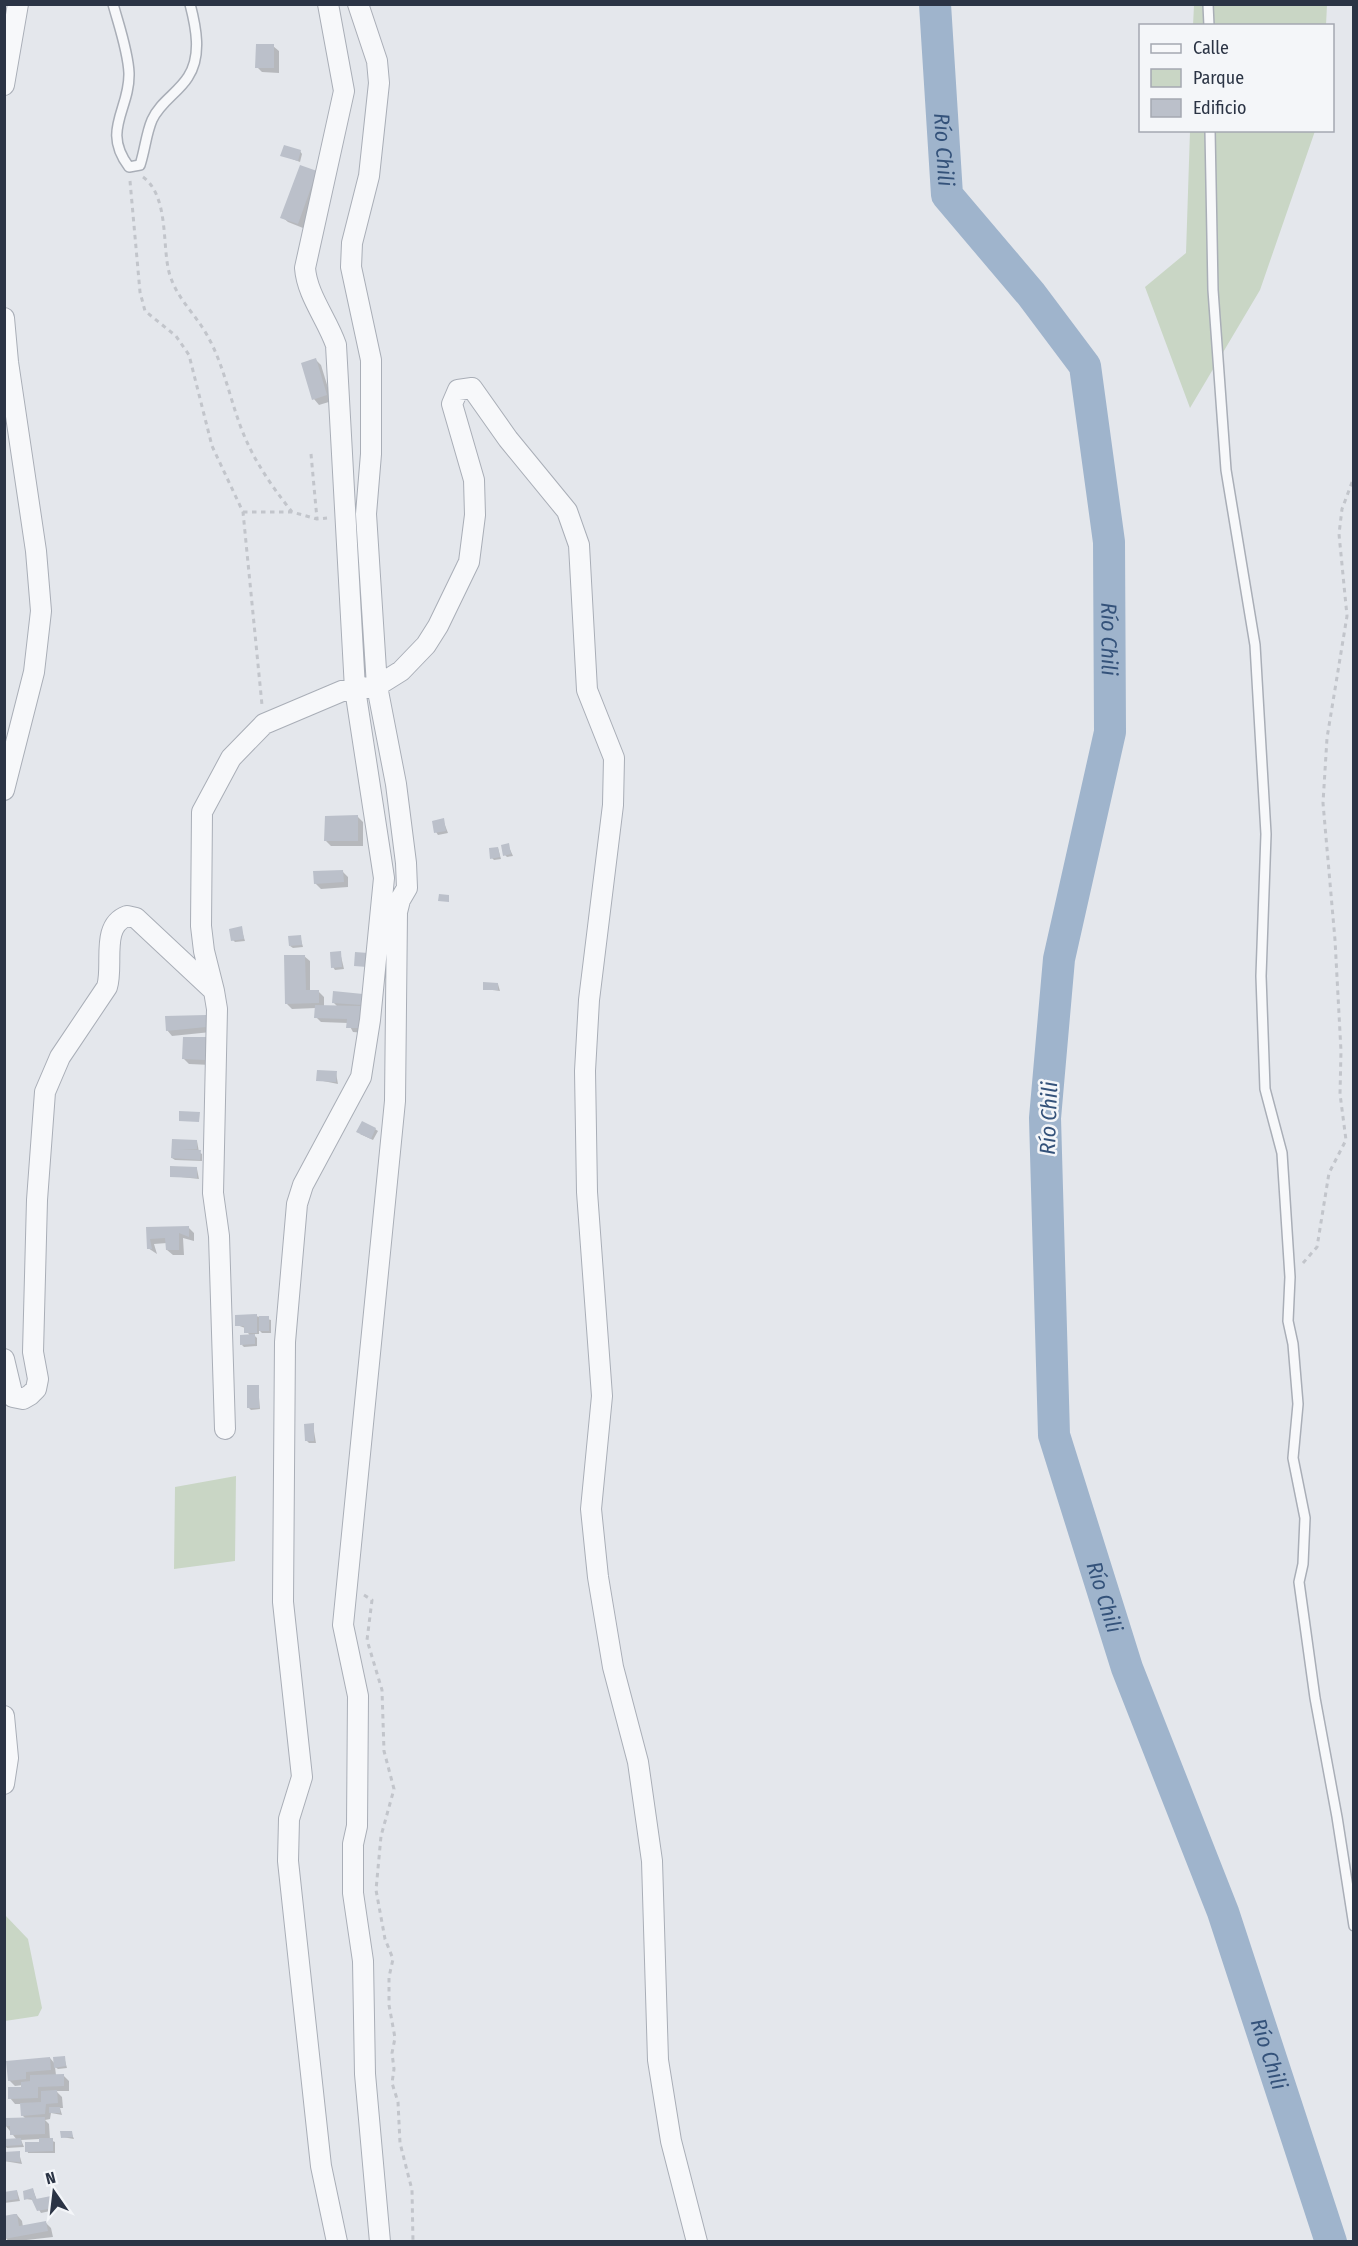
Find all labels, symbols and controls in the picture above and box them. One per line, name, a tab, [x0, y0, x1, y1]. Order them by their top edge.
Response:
legend	[1139, 24, 1334, 132]
text: Calle	[1193, 37, 1229, 59]
text: Parque	[1193, 67, 1244, 89]
text: Edificio	[1193, 97, 1246, 119]
water label: Río Chili	[928, 112, 959, 188]
water label: Río Chili	[1095, 602, 1123, 676]
water label: Río Chili	[1034, 1080, 1063, 1155]
water label: Río Chili	[1080, 1558, 1128, 1637]
water label: Río Chili	[1245, 2015, 1293, 2094]
north arrow	[24, 2162, 84, 2222]
text: N	[44, 2168, 57, 2188]

